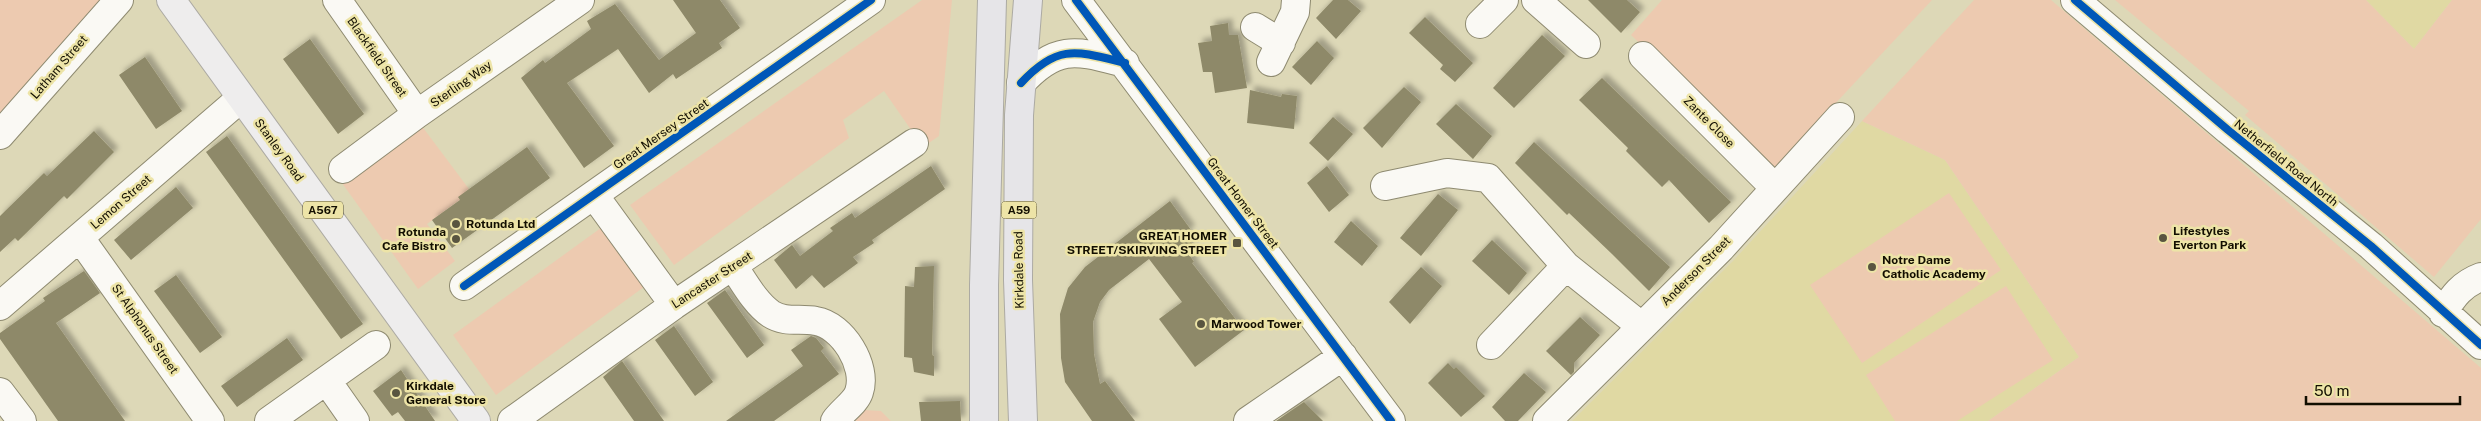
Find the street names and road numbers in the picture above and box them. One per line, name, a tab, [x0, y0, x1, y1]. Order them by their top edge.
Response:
street label: Blackfield Street	[344, 14, 410, 100]
street label: Latham Street	[28, 32, 91, 102]
street label: Sterling Way	[428, 58, 495, 110]
street label: Zante Close	[1681, 94, 1738, 151]
street label: Great Mersey Street	[611, 96, 712, 172]
street label: Stanley Road	[252, 116, 306, 184]
street label: Netherfield Road North	[2231, 117, 2341, 209]
street label: Great Homer Street	[1204, 155, 1282, 251]
street label: Lemon Street	[88, 172, 154, 232]
road number: A567	[303, 202, 343, 218]
road number: A59	[1002, 202, 1036, 218]
street label: Kirkdale Road	[1011, 231, 1027, 309]
street label: Anderson Street	[1659, 233, 1734, 308]
street label: Lancaster Street	[669, 249, 755, 311]
street label: St Alphonus Street	[109, 281, 181, 377]

